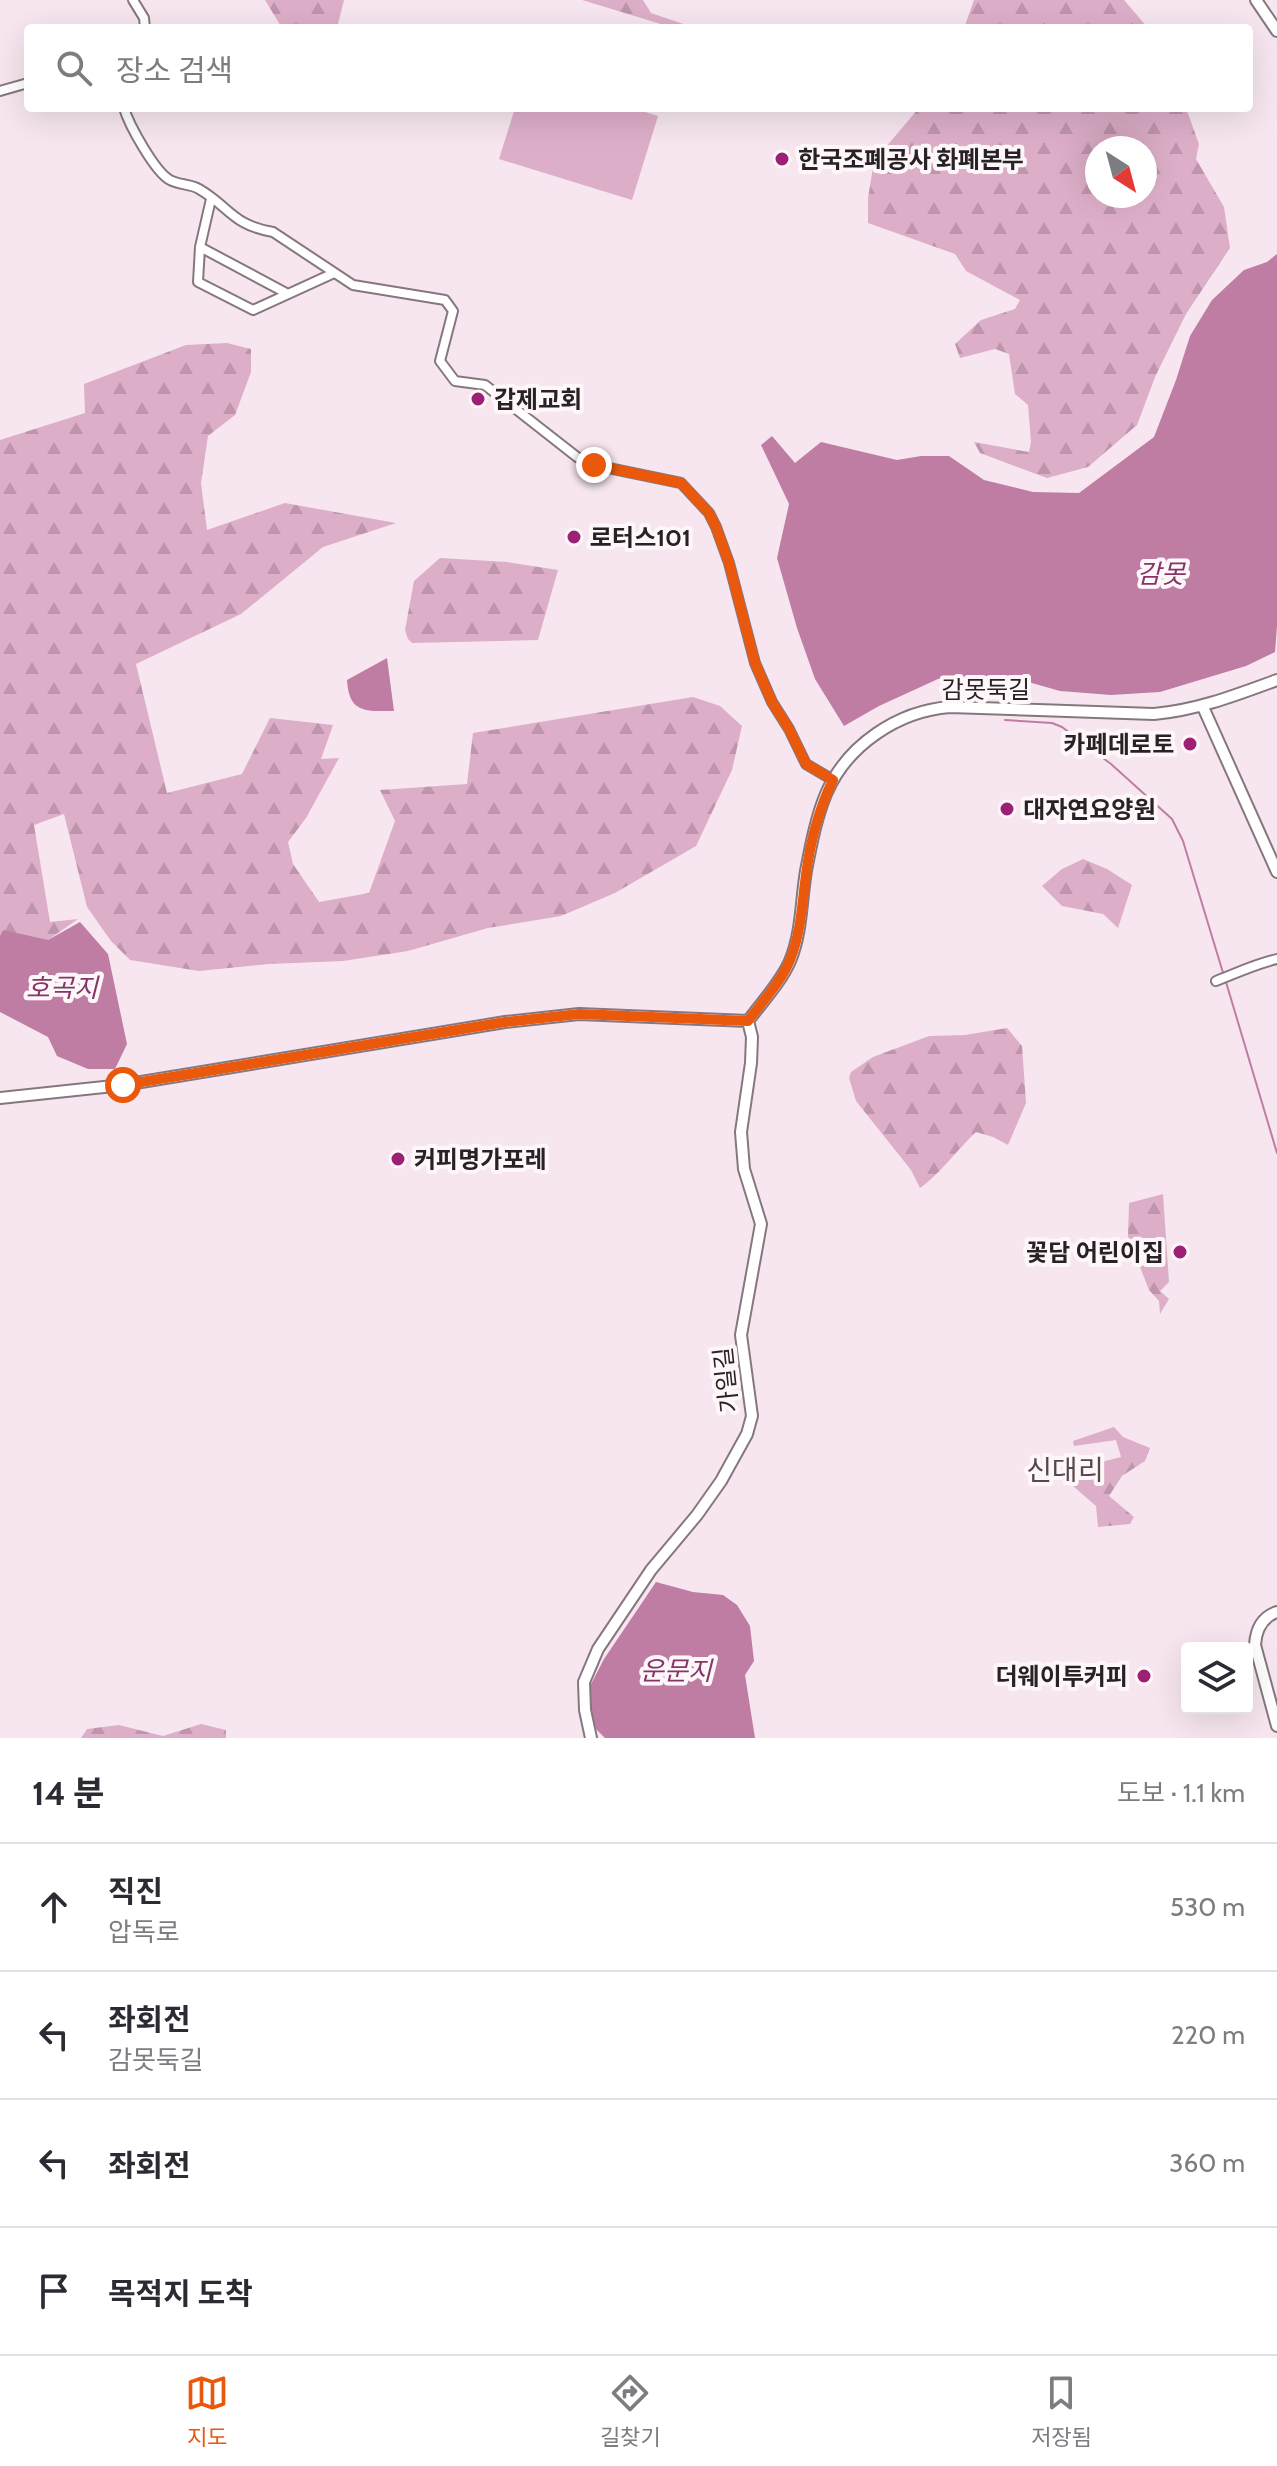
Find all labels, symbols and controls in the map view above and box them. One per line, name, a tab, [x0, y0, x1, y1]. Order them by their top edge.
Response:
search box	[24, 24, 1253, 112]
icon: search	[52, 46, 96, 90]
text: 장소 검색	[116, 52, 233, 89]
north arrow	[1085, 136, 1157, 208]
place label: 한국조폐공사 화폐본부	[798, 145, 1024, 174]
marker: 한국조폐공사 화폐본부	[773, 150, 791, 168]
place label: 갑제교회	[494, 385, 582, 414]
marker: 갑제교회	[469, 390, 487, 408]
route end	[576, 447, 612, 483]
place label: 로터스101	[590, 523, 691, 552]
marker: 로터스101	[565, 528, 583, 546]
water label: 감못	[1137, 558, 1187, 590]
street label: 감못둑길	[942, 675, 1030, 704]
place label: 카페데로토	[1064, 730, 1174, 759]
marker: 카페데로토	[1181, 735, 1199, 753]
place label: 대자연요양원	[1023, 795, 1155, 824]
marker: 대자연요양원	[998, 800, 1016, 818]
water label: 호곡지	[26, 972, 100, 1004]
route start	[105, 1067, 141, 1103]
place label: 커피명가포레	[414, 1145, 546, 1174]
marker: 커피명가포레	[389, 1150, 407, 1168]
place label: 꽃담 어린이집	[1026, 1238, 1164, 1267]
marker: 꽃담 어린이집	[1171, 1243, 1189, 1261]
street label: 가일길	[708, 1346, 744, 1414]
district label: 신대리	[1026, 1453, 1104, 1487]
map controls	[1181, 1642, 1253, 1714]
button: layers	[1181, 1642, 1253, 1714]
water label: 운문지	[640, 1655, 714, 1687]
place label: 더웨이투커피	[996, 1662, 1128, 1691]
marker: 더웨이투커피	[1135, 1667, 1153, 1685]
text: 14 분	[32, 1772, 105, 1814]
text: 도보 · 1.1 km	[1117, 1777, 1245, 1809]
text: 직진	[108, 1873, 163, 1910]
icon: ahead	[32, 1885, 76, 1929]
text: 530 m	[1170, 1891, 1245, 1923]
text: 압독로	[108, 1916, 180, 1948]
text: 좌회전	[108, 2001, 191, 2038]
icon: left	[32, 2013, 76, 2057]
text: 220 m	[1171, 2019, 1245, 2051]
text: 감못둑길	[108, 2044, 204, 2076]
icon: left	[32, 2141, 76, 2185]
text: 좌회전	[108, 2147, 191, 2184]
text: 360 m	[1169, 2147, 1245, 2179]
icon: arrive	[32, 2269, 76, 2313]
text: 목적지 도착	[108, 2275, 253, 2312]
tab: 지도	[185, 2371, 229, 2451]
tab: 길찾기	[600, 2371, 660, 2451]
tab: 저장됨	[1031, 2371, 1092, 2451]

